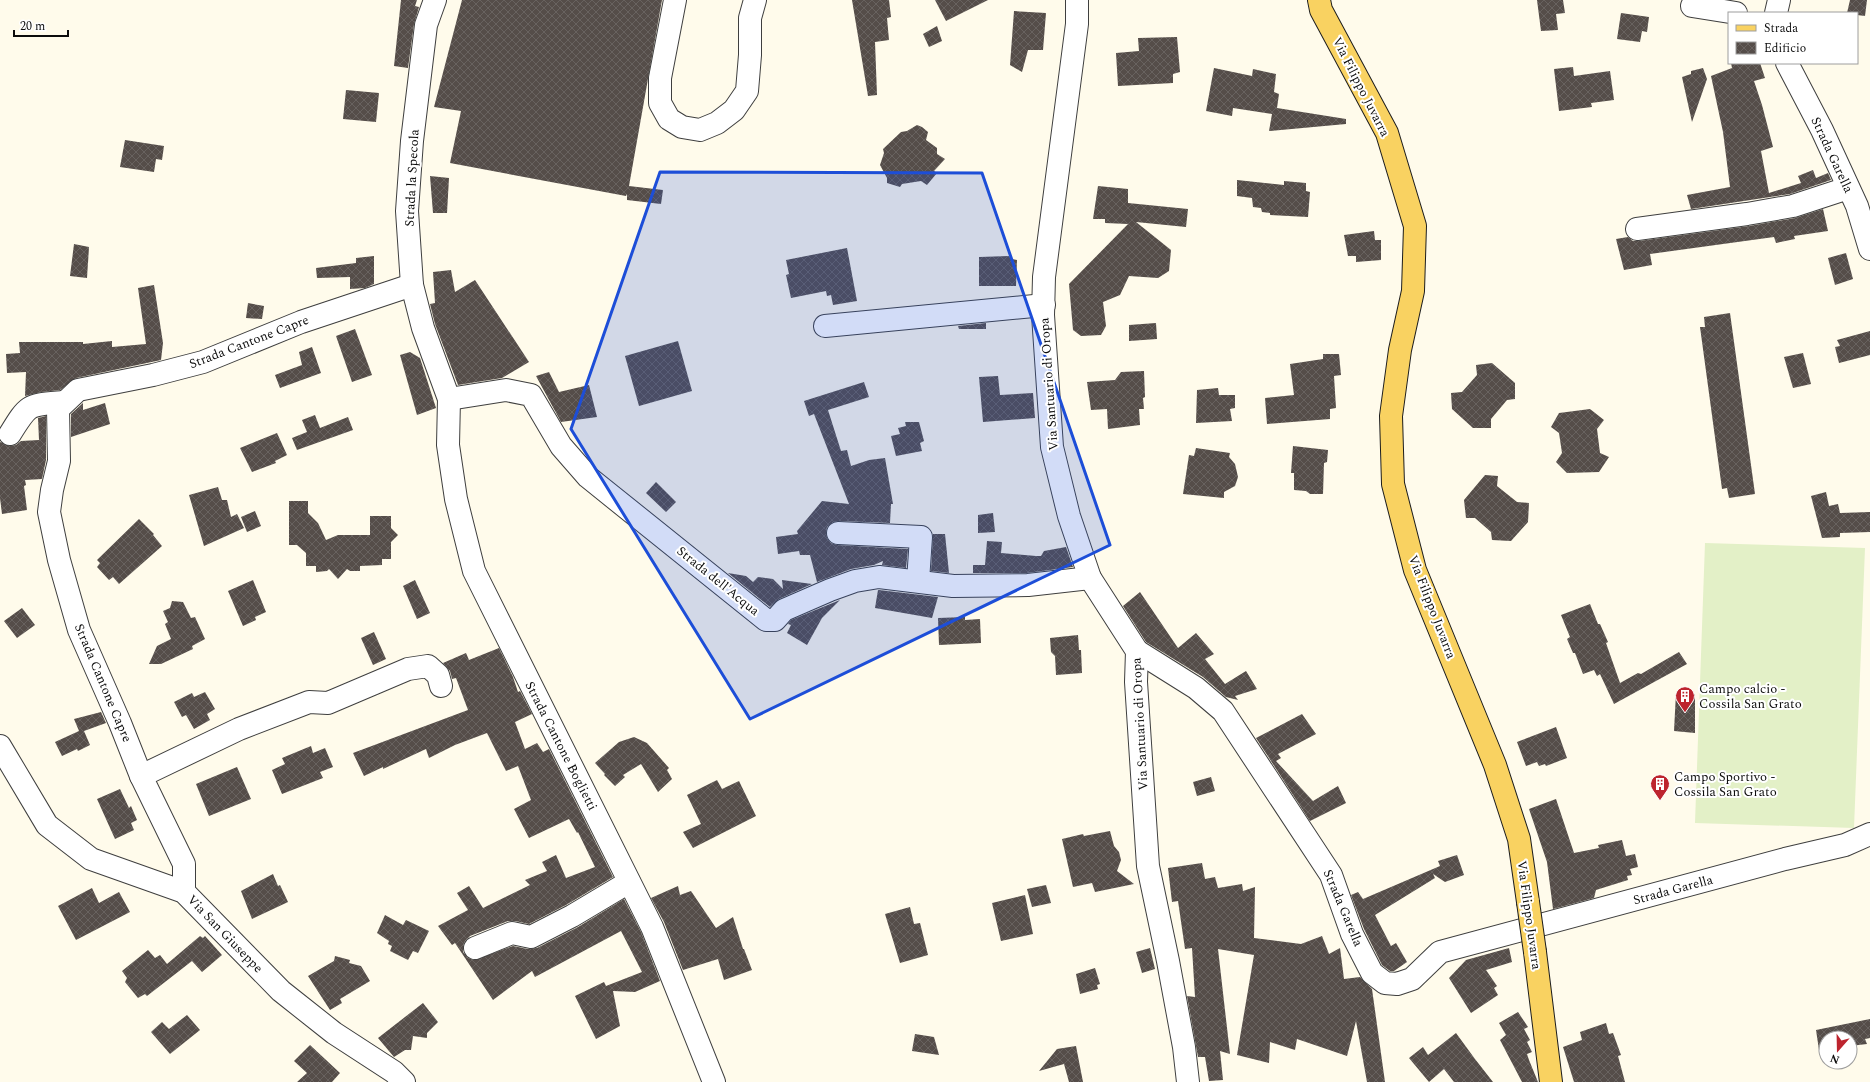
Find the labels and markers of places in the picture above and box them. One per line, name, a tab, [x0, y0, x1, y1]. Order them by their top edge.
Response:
place label: Campo calcio - Cossila San Grato	[1699, 679, 1802, 714]
building icon: Campo calcio - Cossila San Grato	[1674, 685, 1696, 713]
place label: Campo Sportivo - Cossila San Grato	[1674, 767, 1777, 802]
building icon: Campo Sportivo - Cossila San Grato	[1649, 773, 1671, 801]

